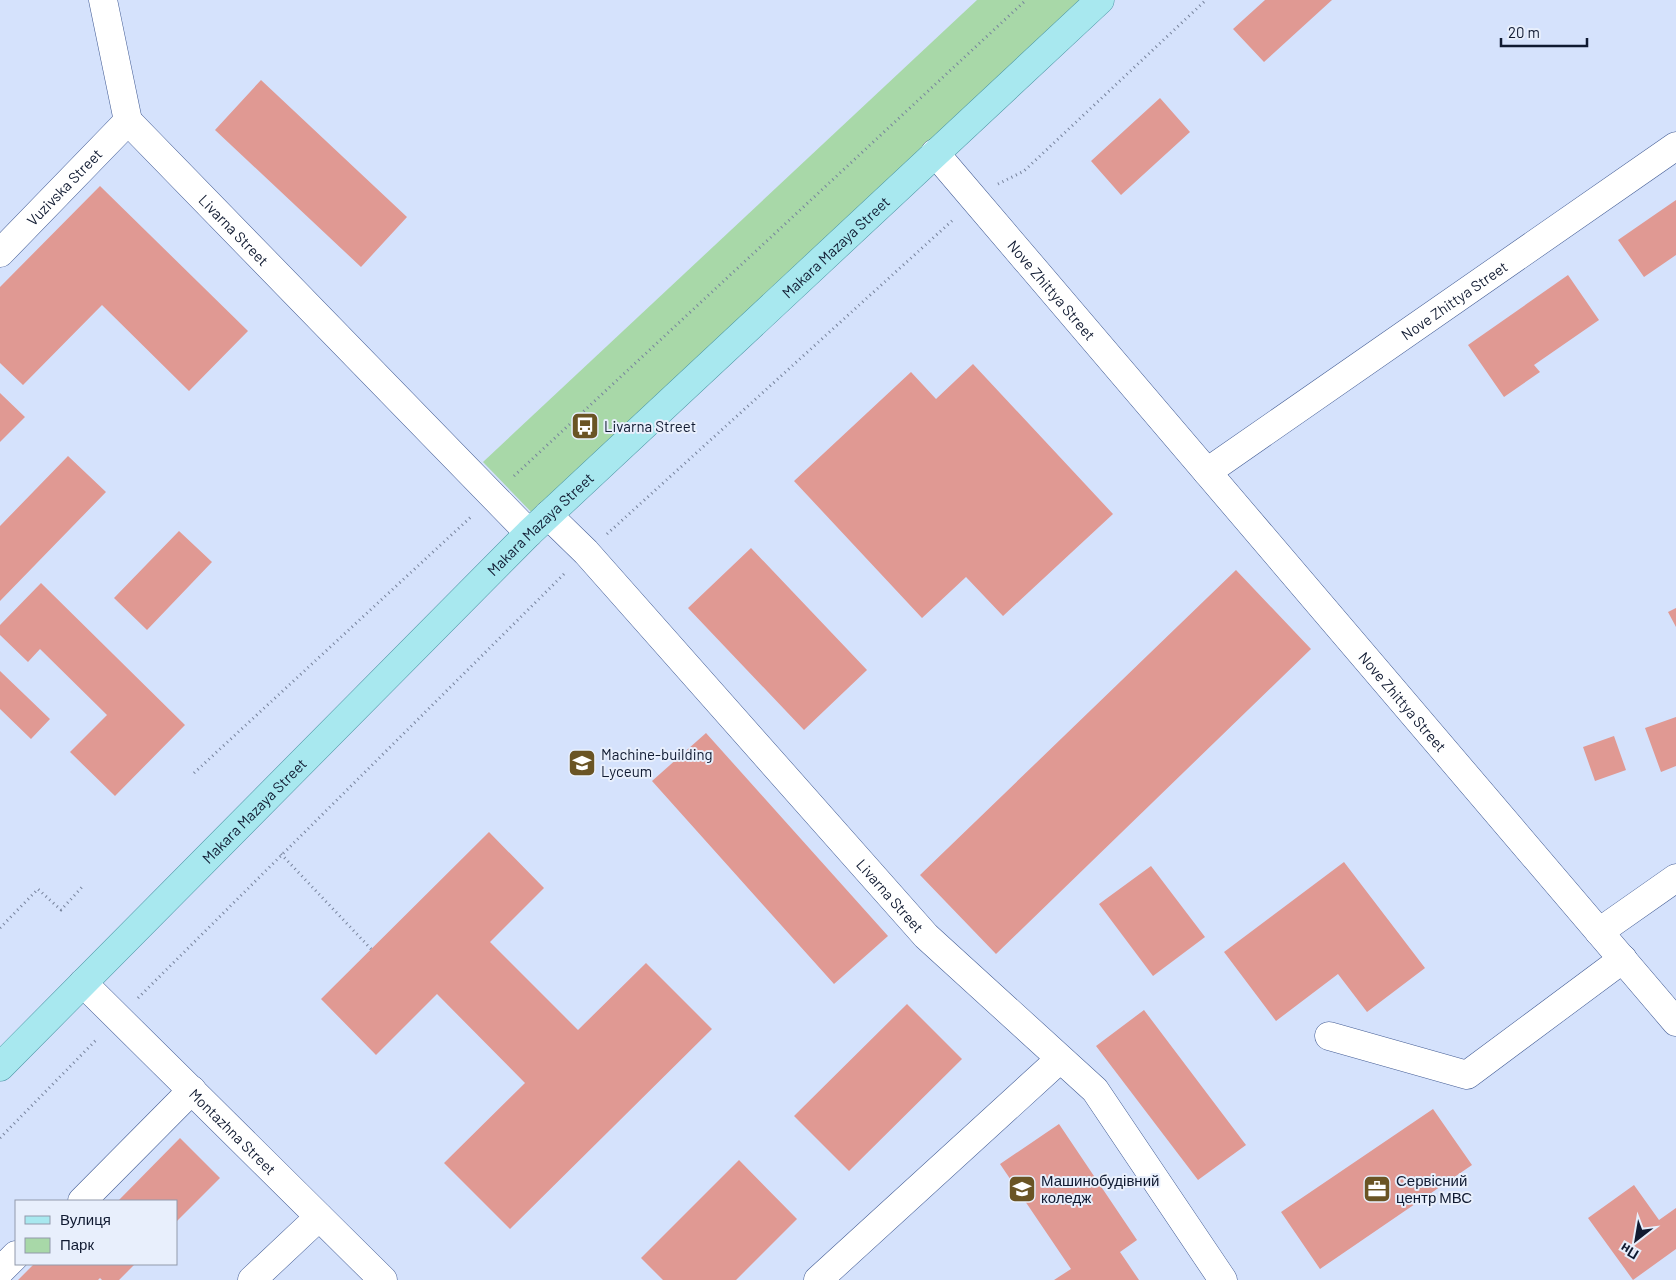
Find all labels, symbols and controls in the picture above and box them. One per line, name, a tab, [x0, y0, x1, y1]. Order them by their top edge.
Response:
scale bar	[1501, 15, 1587, 47]
text: 20 m	[1508, 23, 1540, 41]
street label: Vuzivska Street	[23, 145, 105, 229]
street label: Livarna Street	[195, 191, 273, 269]
street label: Makara Mazaya Street	[778, 192, 893, 301]
street label: Nove Zhittya Street	[1004, 236, 1099, 344]
street label: Nove Zhittya Street	[1398, 257, 1511, 343]
bus stop icon: Livarna Street	[570, 411, 600, 441]
place label: Livarna Street	[604, 417, 696, 435]
street label: Makara Mazaya Street	[483, 469, 597, 579]
street label: Nove Zhittya Street	[1355, 648, 1450, 755]
place label: Machine-building Lyceum	[601, 745, 713, 780]
school or university icon: Machine-building Lyceum	[567, 748, 597, 778]
street label: Makara Mazaya Street	[198, 754, 310, 867]
street label: Livarna Street	[853, 855, 928, 936]
street label: Montazhna Street	[186, 1085, 280, 1178]
place label: Машинобудівний коледж	[1041, 1171, 1159, 1206]
place label: Сервісний центр МВС	[1396, 1171, 1472, 1206]
school or university icon: Машинобудівний коледж	[1007, 1174, 1037, 1204]
office icon: Сервісний центр МВС	[1362, 1174, 1392, 1204]
legend	[15, 1200, 178, 1265]
text: Вулиця	[60, 1210, 111, 1228]
north arrow	[1611, 1215, 1661, 1265]
text: Парк	[60, 1235, 94, 1253]
text: Пн	[1617, 1240, 1641, 1264]

